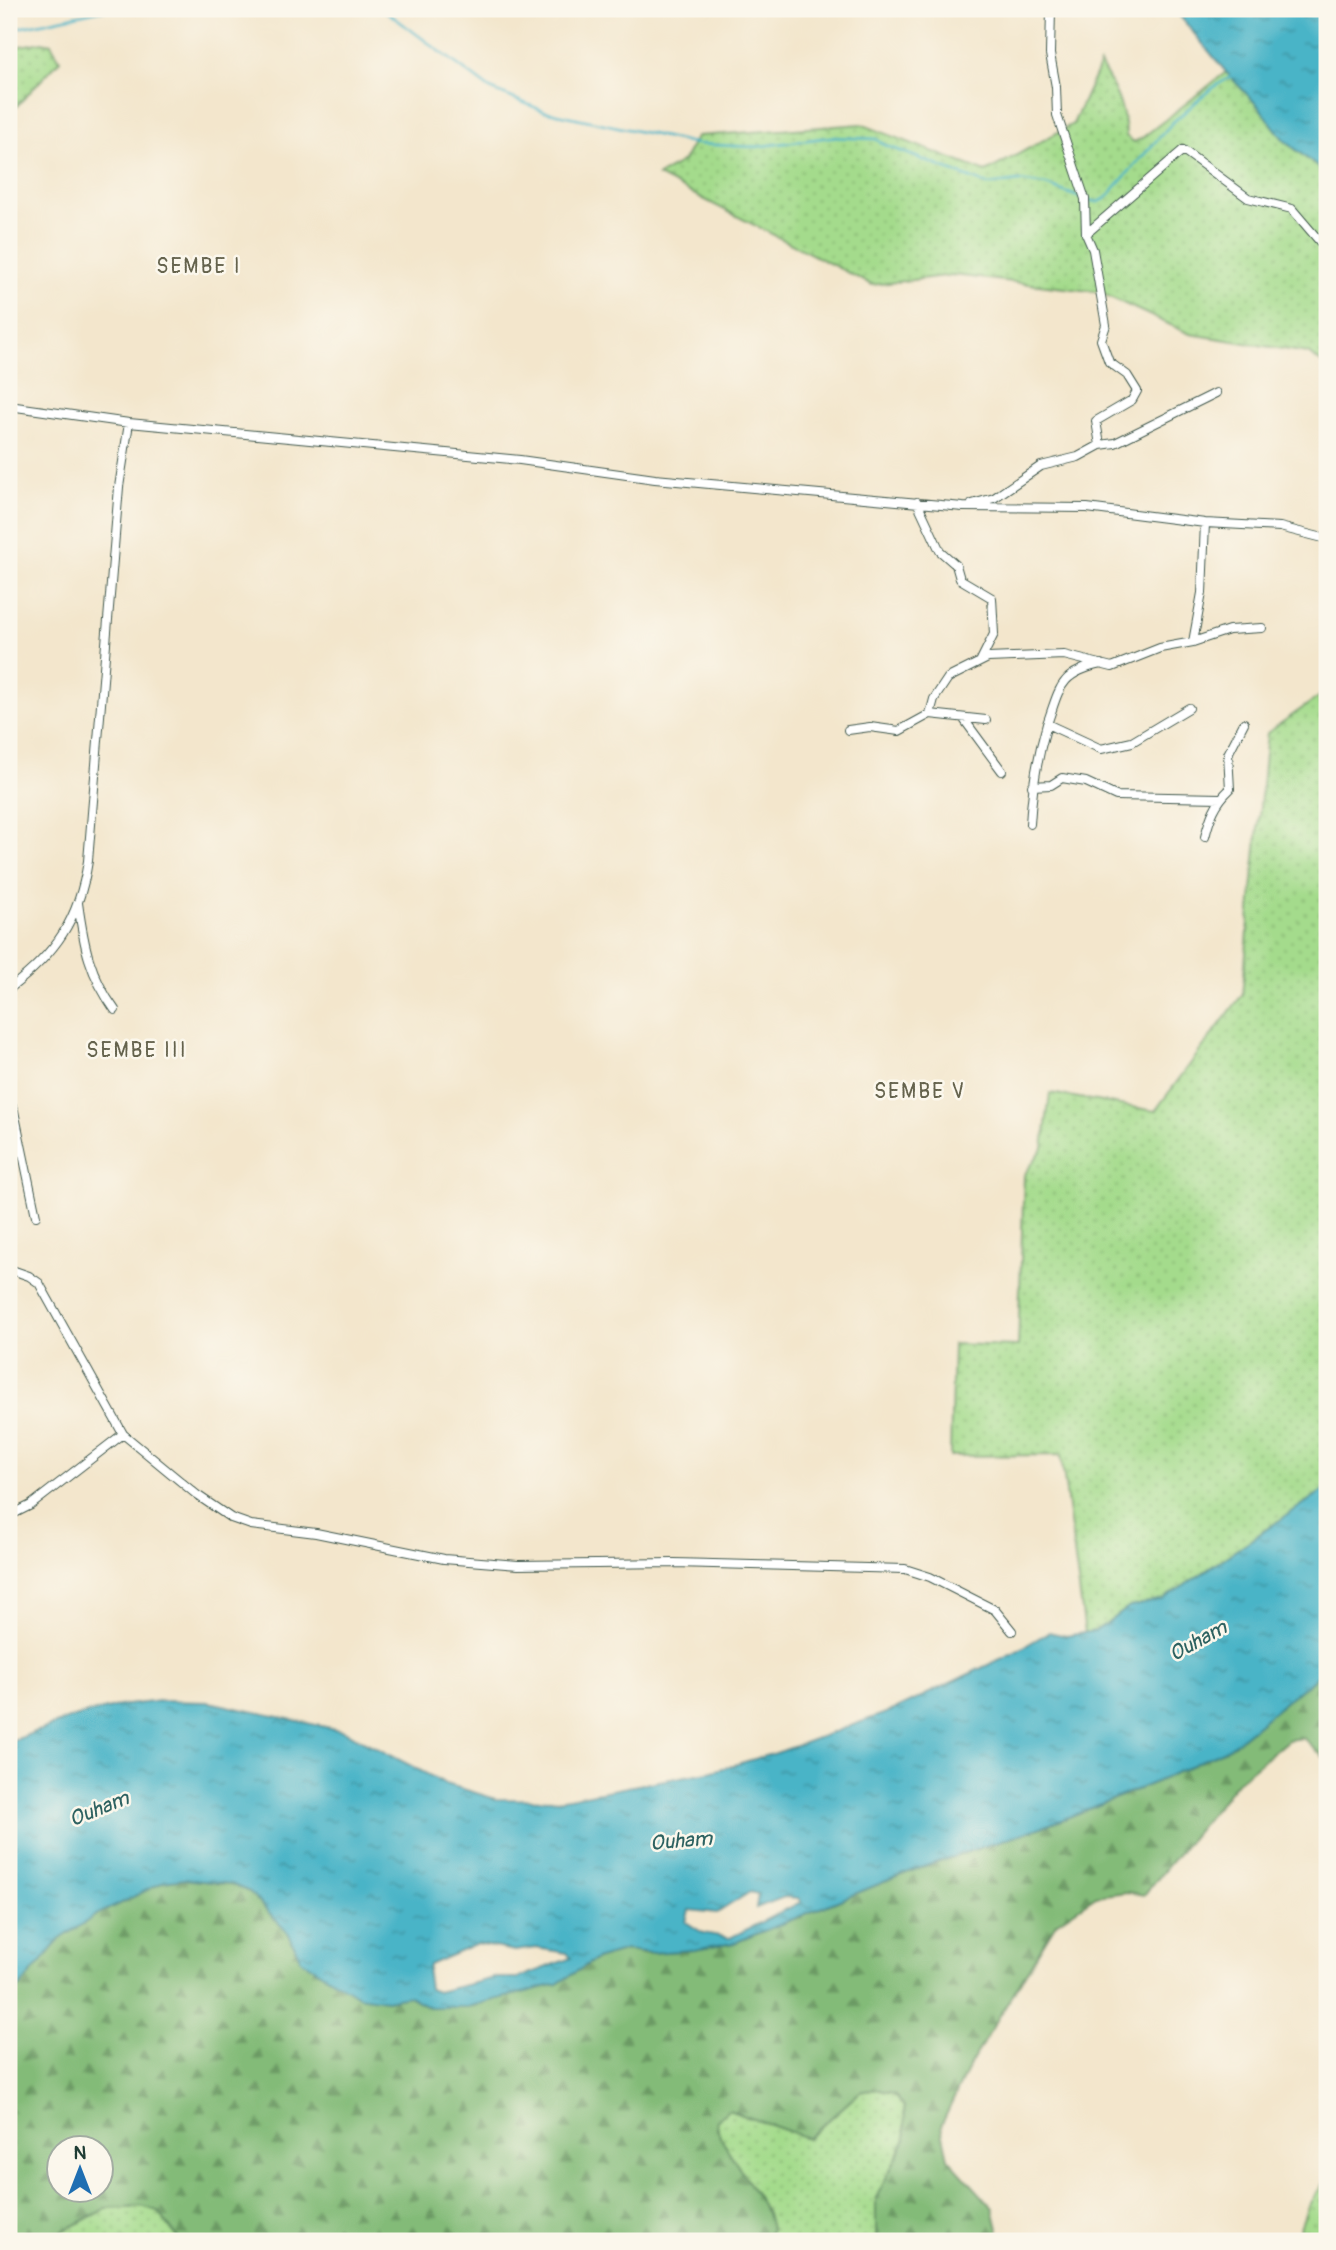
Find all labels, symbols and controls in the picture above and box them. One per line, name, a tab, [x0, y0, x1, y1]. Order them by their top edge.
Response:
district label: SEMBE I	[156, 253, 242, 280]
district label: SEMBE III	[86, 1037, 188, 1064]
district label: SEMBE V	[874, 1078, 966, 1105]
water label: Ouham	[1164, 1613, 1233, 1668]
water label: Ouham	[65, 1784, 134, 1833]
water label: Ouham	[649, 1825, 714, 1857]
north arrow	[46, 2134, 116, 2204]
text: N	[74, 2141, 87, 2165]

